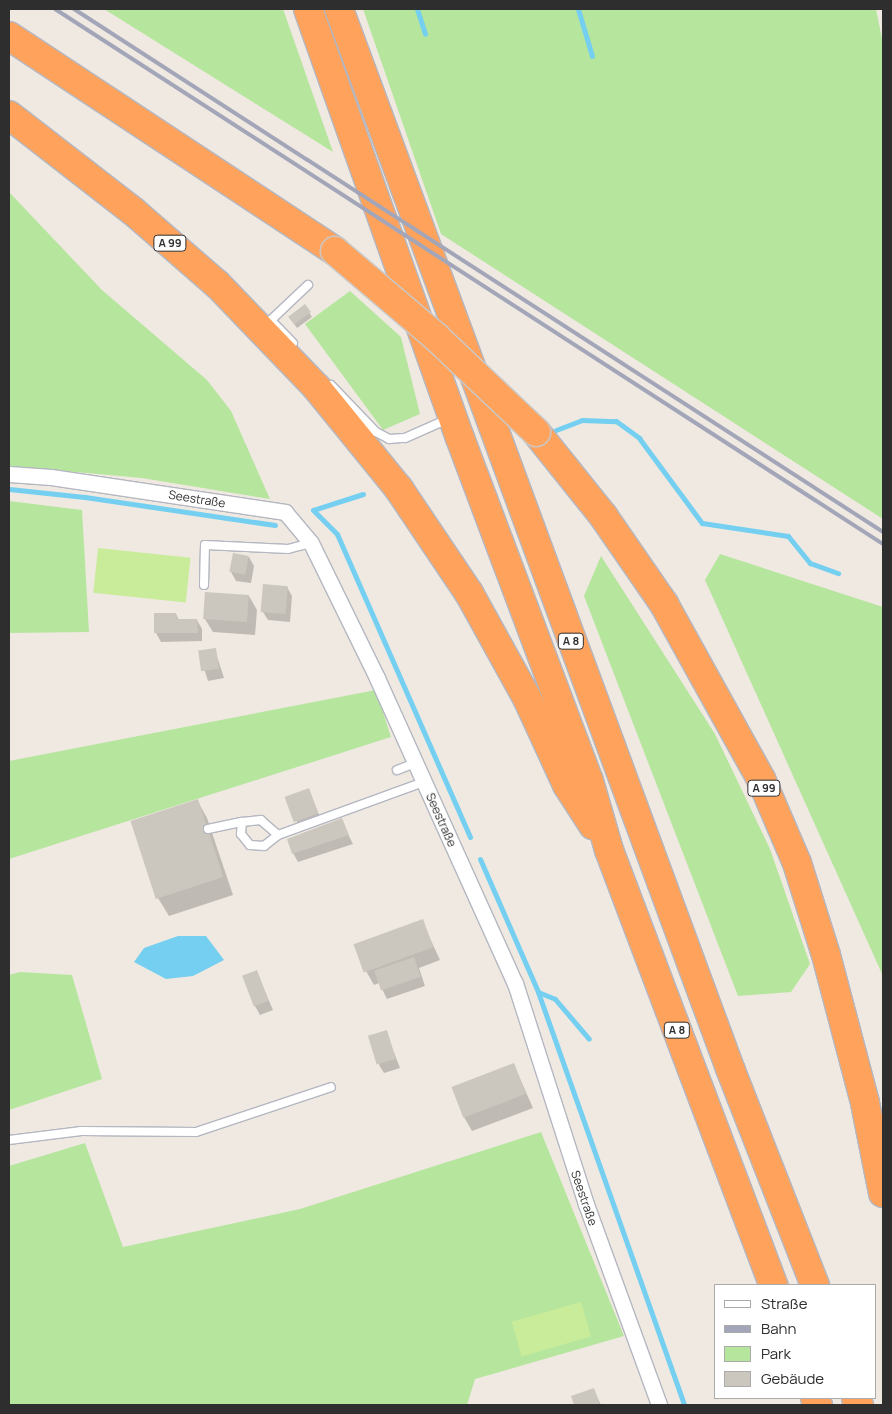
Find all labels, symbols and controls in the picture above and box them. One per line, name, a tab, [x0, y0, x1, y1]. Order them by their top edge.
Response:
road number: A 99	[152, 234, 188, 252]
street label: Seestraße	[167, 487, 227, 511]
road number: A 8	[557, 632, 585, 649]
road number: A 99	[746, 780, 782, 796]
street label: Seestraße	[423, 791, 459, 849]
road number: A 8	[663, 1022, 691, 1038]
street label: Seestraße	[568, 1168, 600, 1228]
legend	[714, 1284, 877, 1399]
text: Straße	[761, 1293, 807, 1314]
text: Bahn	[761, 1318, 796, 1339]
text: Park	[761, 1343, 791, 1364]
text: Gebäude	[761, 1368, 824, 1389]

